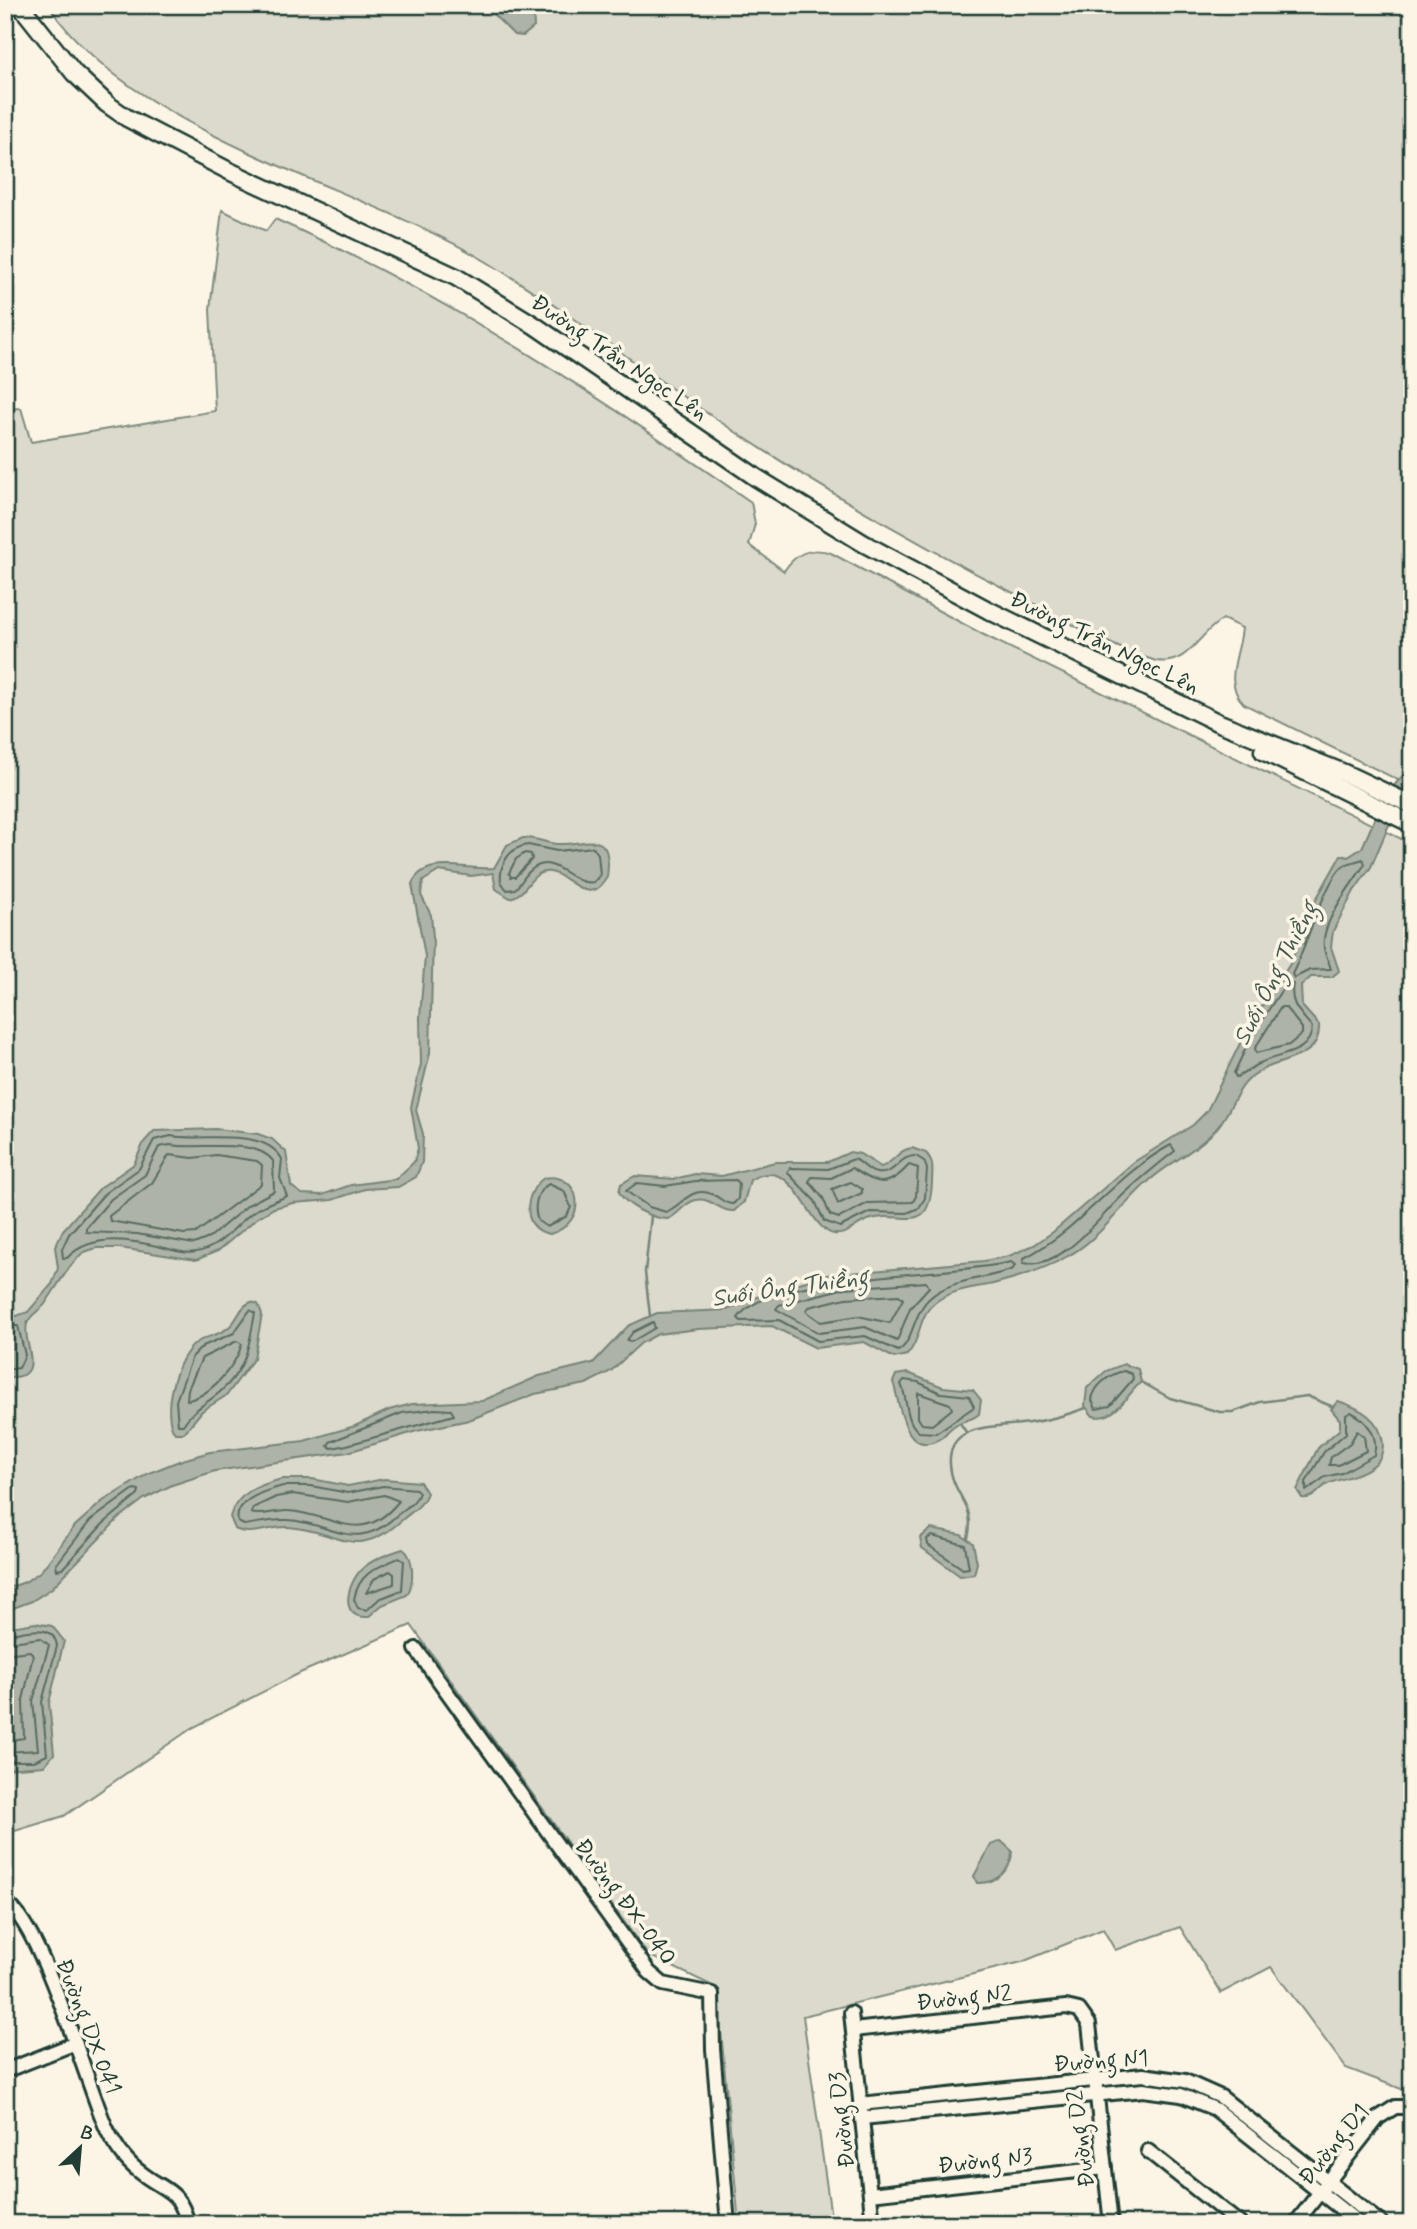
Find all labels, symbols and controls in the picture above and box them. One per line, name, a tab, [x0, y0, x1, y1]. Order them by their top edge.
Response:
street label: Đường Trần Ngọc Lên	[523, 288, 713, 431]
street label: Đường Trần Ngọc Lên	[1004, 585, 1204, 704]
water label: Suối Ông Thiềng	[1227, 894, 1330, 1052]
water label: Suối Ông Thiềng	[710, 1262, 874, 1318]
street label: Đường ĐX-040	[565, 1833, 682, 1973]
street label: Đường DX 041	[46, 1955, 127, 2099]
street label: Đường N2	[915, 1979, 1014, 2021]
street label: Đường N1	[1053, 2044, 1150, 2082]
street label: Đường D3	[823, 2070, 865, 2169]
street label: Đường D2	[1061, 2088, 1105, 2189]
street label: Đường D1	[1292, 2098, 1378, 2194]
north arrow	[46, 2114, 116, 2184]
text: B	[76, 2120, 98, 2148]
street label: Đường N3	[936, 2142, 1034, 2184]

